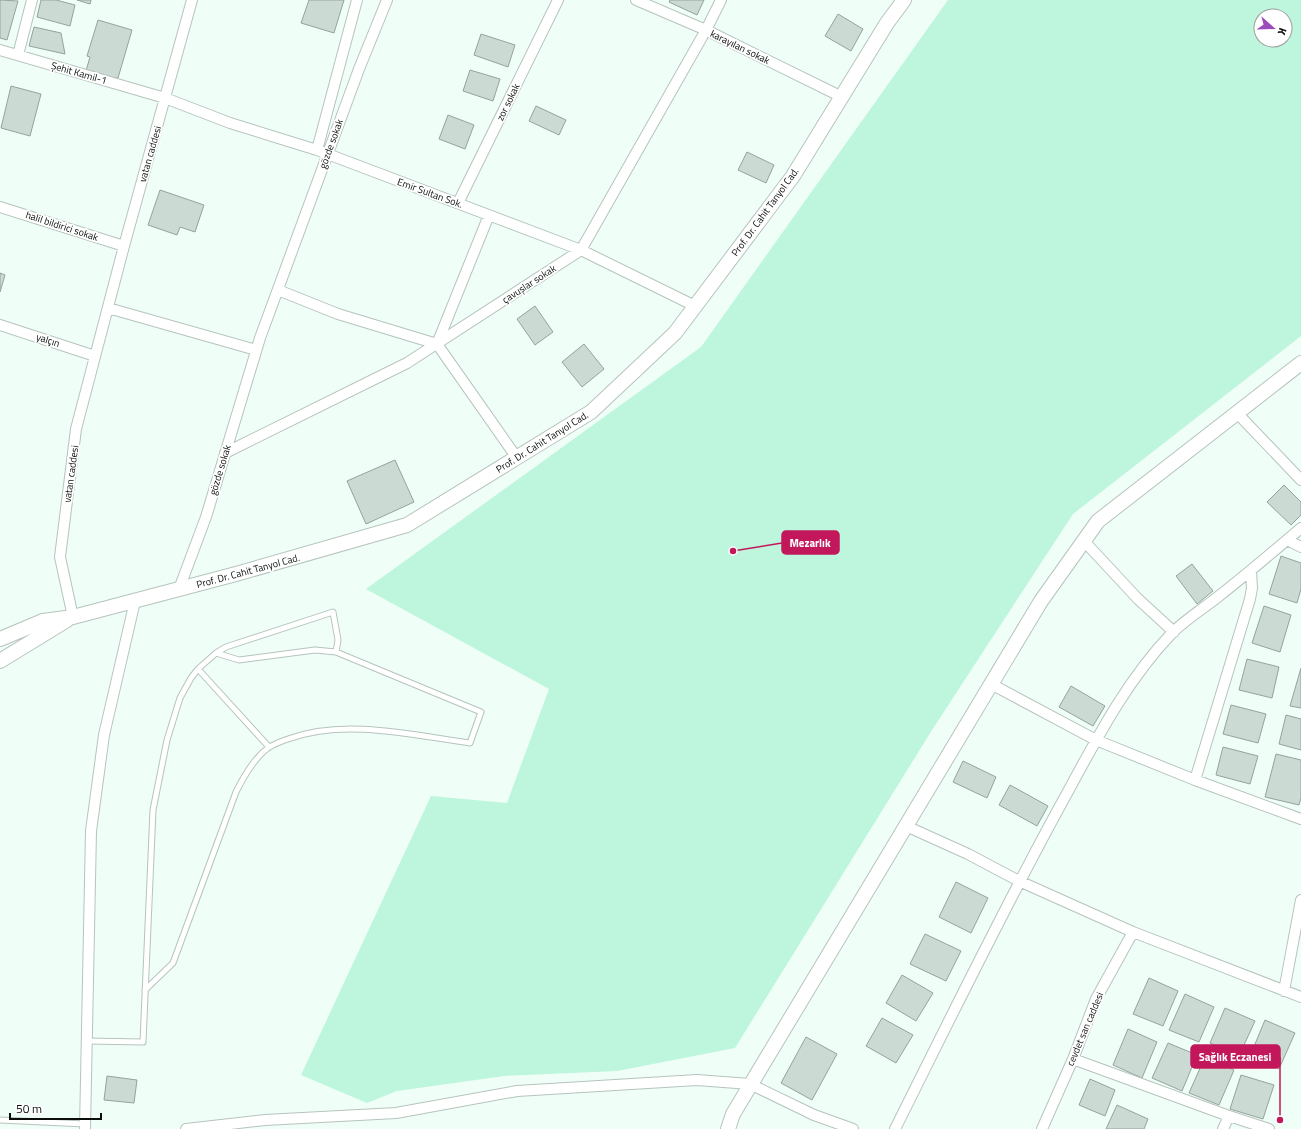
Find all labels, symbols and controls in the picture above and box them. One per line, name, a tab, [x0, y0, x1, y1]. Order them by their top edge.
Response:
north arrow	[1253, 8, 1293, 48]
street label: karayılan sokak	[708, 26, 773, 68]
text: K	[1274, 26, 1291, 38]
street label: Şehit Kamil-1	[49, 58, 109, 88]
street label: zor sokak	[493, 81, 524, 123]
street label: gözde sokak	[315, 117, 347, 171]
street label: vatan caddesi	[135, 124, 165, 184]
street label: Prof. Dr. Cahit Tanyol Cad.	[728, 165, 802, 259]
street label: Emir Sultan Sok.	[395, 174, 465, 212]
street label: halil bildirici sokak	[24, 207, 100, 245]
street label: çavuşlar sokak	[499, 261, 559, 307]
street label: yalçın	[34, 329, 62, 351]
street label: Prof. Dr. Cahit Tanyol Cad.	[493, 407, 591, 477]
street label: gözde sokak	[205, 443, 235, 497]
street label: vatan caddesi	[60, 444, 82, 504]
callout: Mezarlık	[782, 531, 839, 554]
text: Mezarlık	[789, 535, 831, 551]
street label: Prof. Dr. Cahit Tanyol Cad.	[195, 550, 301, 592]
street label: cevdet san caddesi	[1063, 990, 1107, 1068]
callout: Sağlık Eczanesi	[1191, 1045, 1280, 1068]
text: Sağlık Eczanesi	[1199, 1049, 1271, 1065]
scale bar	[10, 1095, 101, 1121]
text: 50 m	[16, 1099, 42, 1118]

